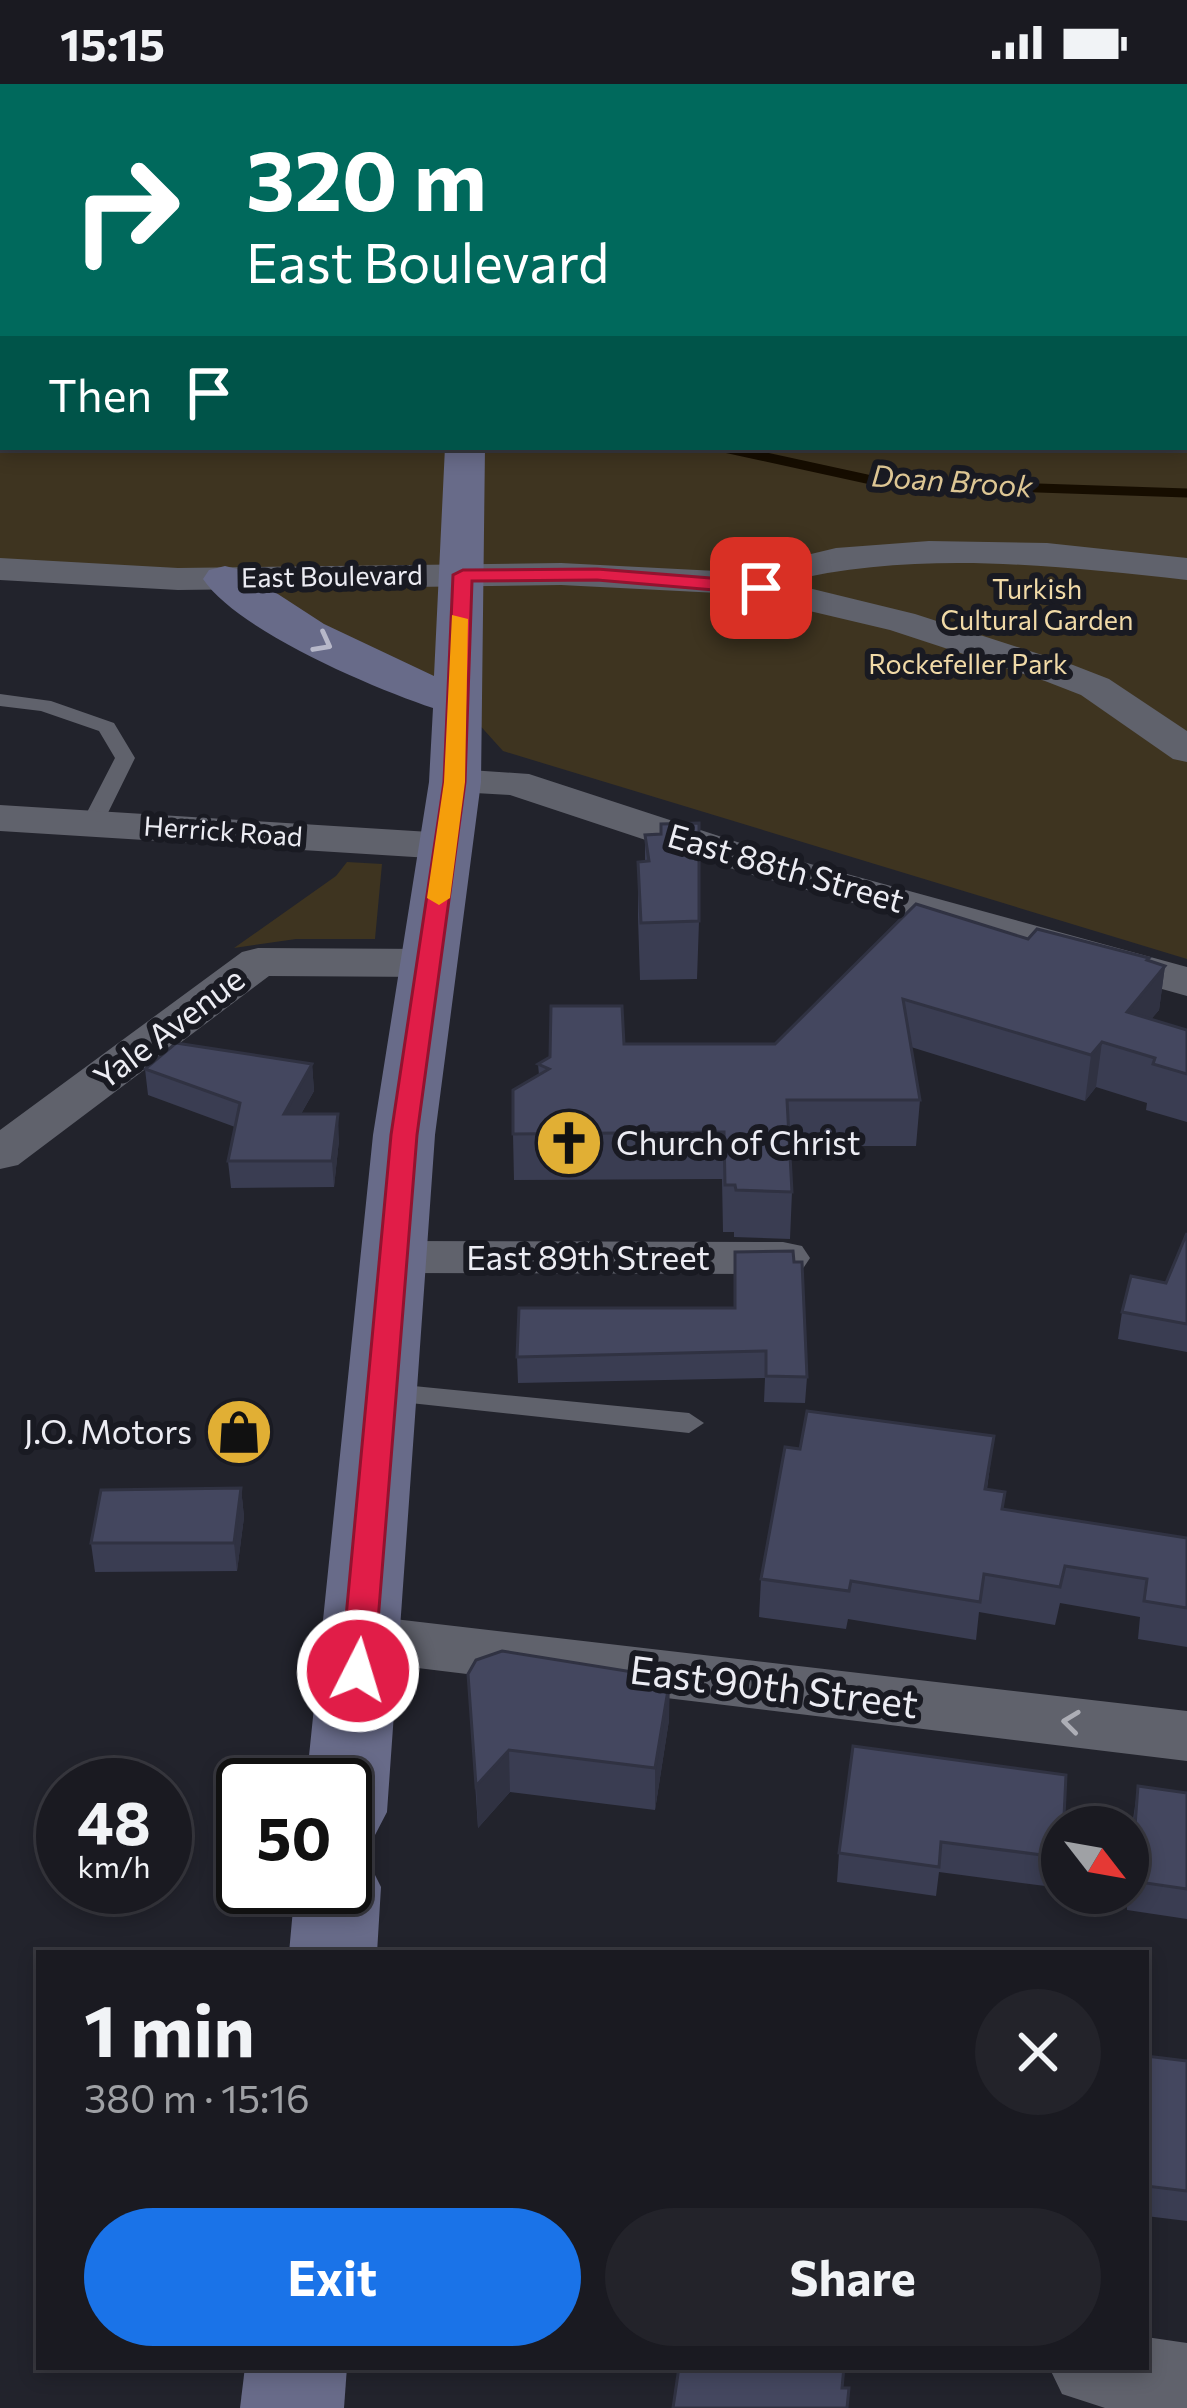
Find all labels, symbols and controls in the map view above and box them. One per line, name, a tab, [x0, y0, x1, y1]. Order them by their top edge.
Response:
text: 15:15	[60, 15, 165, 70]
text: 320 m	[246, 126, 487, 228]
icon: right	[48, 132, 204, 288]
text: East Boulevard	[246, 228, 609, 294]
icon: arrive	[176, 360, 242, 426]
text: Then	[48, 366, 152, 421]
water label: Doan Brook	[870, 455, 1035, 504]
pin	[710, 537, 812, 639]
icon: arrive	[728, 555, 794, 621]
street label: East Boulevard	[241, 557, 423, 594]
park label: Turkish Cultural Garden	[941, 572, 1133, 636]
one-way arrow	[310, 629, 331, 652]
park label: Rockefeller Park	[868, 647, 1068, 680]
street label: Herrick Road	[143, 808, 304, 853]
street label: East 88th Street	[664, 813, 909, 920]
street label: Yale Avenue	[85, 957, 251, 1097]
church icon: Church of Christ	[534, 1108, 604, 1178]
place label: Church of Christ	[616, 1121, 861, 1162]
street label: East 89th Street	[466, 1236, 710, 1277]
shop icon: J.O. Motors	[204, 1397, 274, 1467]
place label: J.O. Motors	[24, 1410, 192, 1451]
position arrow	[295, 1608, 421, 1734]
street label: East 90th Street	[627, 1644, 921, 1726]
one-way arrow	[1061, 1710, 1081, 1736]
speed limit sign: 50	[216, 1758, 372, 1914]
text: 48	[77, 1784, 151, 1857]
north arrow	[1041, 1806, 1149, 1914]
map controls	[1041, 1806, 1149, 1914]
text: km/h	[78, 1847, 150, 1884]
text: 1 min	[84, 1984, 255, 2072]
button: close	[975, 1989, 1101, 2115]
text: 380 m · 15:16	[84, 2073, 310, 2121]
button: Exit	[84, 2208, 581, 2346]
button: Share	[605, 2208, 1101, 2346]

